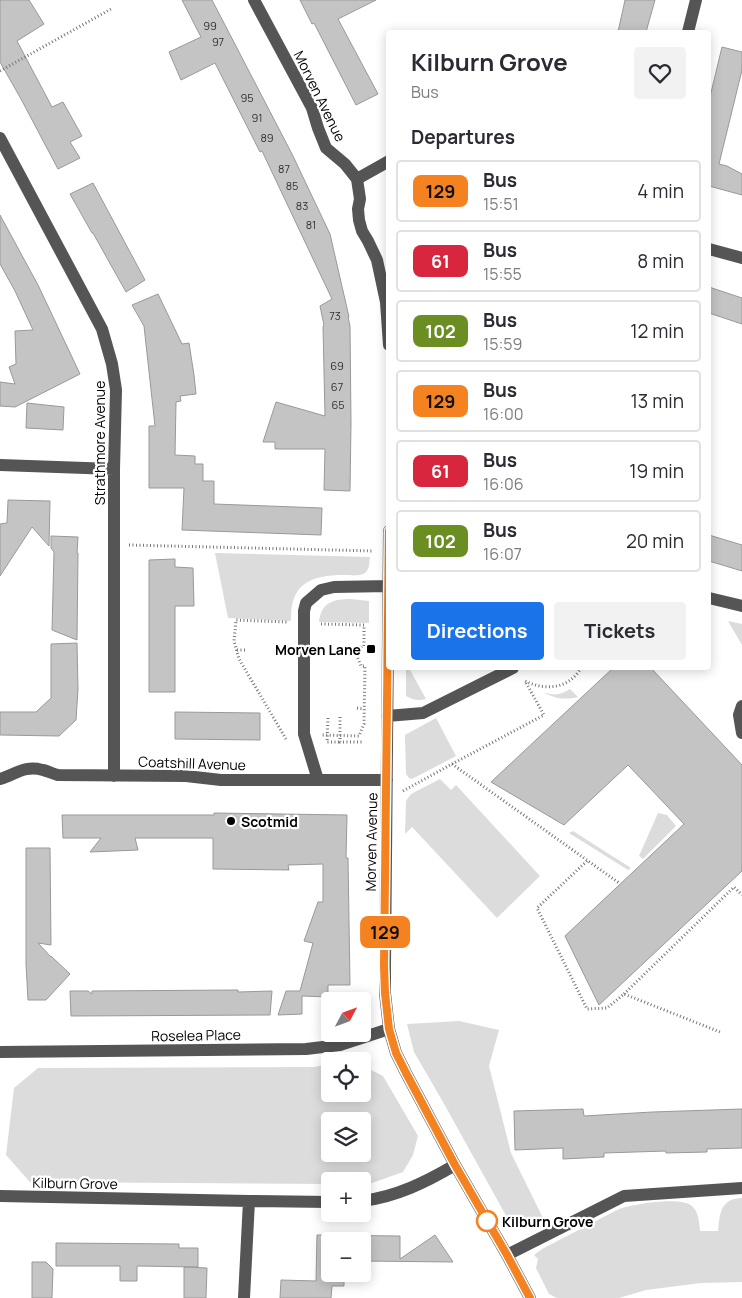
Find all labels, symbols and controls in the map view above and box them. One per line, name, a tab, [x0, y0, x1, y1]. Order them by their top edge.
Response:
house number: 99	[203, 18, 217, 33]
house number: 97	[212, 34, 224, 49]
text: Kilburn Grove	[411, 45, 568, 78]
street label: Morven Avenue	[290, 47, 350, 145]
button: heart	[634, 47, 686, 99]
text: Bus	[411, 81, 439, 103]
house number: 95	[240, 90, 254, 105]
house number: 91	[251, 110, 263, 125]
text: Departures	[411, 124, 515, 150]
house number: 89	[260, 130, 274, 145]
house number: 87	[278, 161, 290, 176]
text: Bus	[483, 167, 517, 193]
house number: 85	[286, 178, 298, 193]
text: 4 min	[637, 178, 684, 204]
text: 129	[426, 179, 455, 203]
text: 15:51	[483, 193, 519, 215]
house number: 83	[296, 198, 308, 213]
house number: 81	[306, 217, 316, 232]
text: Bus	[483, 237, 517, 263]
text: 8 min	[637, 248, 684, 274]
text: 61	[431, 249, 450, 273]
text: 15:55	[483, 263, 522, 285]
text: Bus	[483, 307, 517, 333]
house number: 73	[329, 308, 341, 323]
text: 12 min	[630, 318, 684, 344]
text: 102	[425, 319, 456, 343]
text: 15:59	[483, 333, 522, 355]
house number: 69	[330, 358, 344, 373]
text: Bus	[483, 377, 517, 403]
house number: 67	[331, 379, 343, 394]
street label: Strathmore Avenue	[90, 381, 109, 505]
text: 13 min	[630, 388, 684, 414]
text: 129	[426, 389, 455, 413]
house number: 65	[331, 397, 345, 412]
text: 16:00	[483, 403, 523, 425]
text: Bus	[483, 447, 517, 473]
text: 19 min	[629, 458, 684, 484]
text: 61	[431, 459, 450, 483]
text: 16:06	[483, 473, 524, 495]
text: Bus	[483, 517, 517, 543]
text: 20 min	[626, 528, 684, 554]
text: 102	[425, 529, 456, 553]
text: 16:07	[483, 543, 522, 565]
button: Directions	[411, 602, 544, 660]
button: Tickets	[554, 602, 686, 660]
place label: Morven Lane	[275, 640, 361, 659]
marker: Morven Lane	[365, 643, 377, 655]
street label: Coatshill Avenue	[138, 752, 246, 774]
street label: Morven Avenue	[361, 792, 381, 892]
place label: Scotmid	[241, 812, 298, 831]
marker: Scotmid	[225, 815, 237, 827]
line badge: 129	[356, 916, 414, 948]
text: 129	[370, 920, 400, 944]
north arrow	[321, 992, 371, 1042]
map controls	[321, 992, 371, 1282]
street label: Roselea Place	[151, 1025, 241, 1045]
button: locate	[321, 1052, 371, 1102]
button: layers	[321, 1112, 371, 1162]
button: +	[321, 1172, 371, 1222]
street label: Kilburn Grove	[32, 1173, 118, 1193]
marker: Kilburn Grove	[476, 1210, 498, 1232]
place label: Kilburn Grove	[502, 1212, 593, 1231]
button: −	[321, 1232, 371, 1282]

